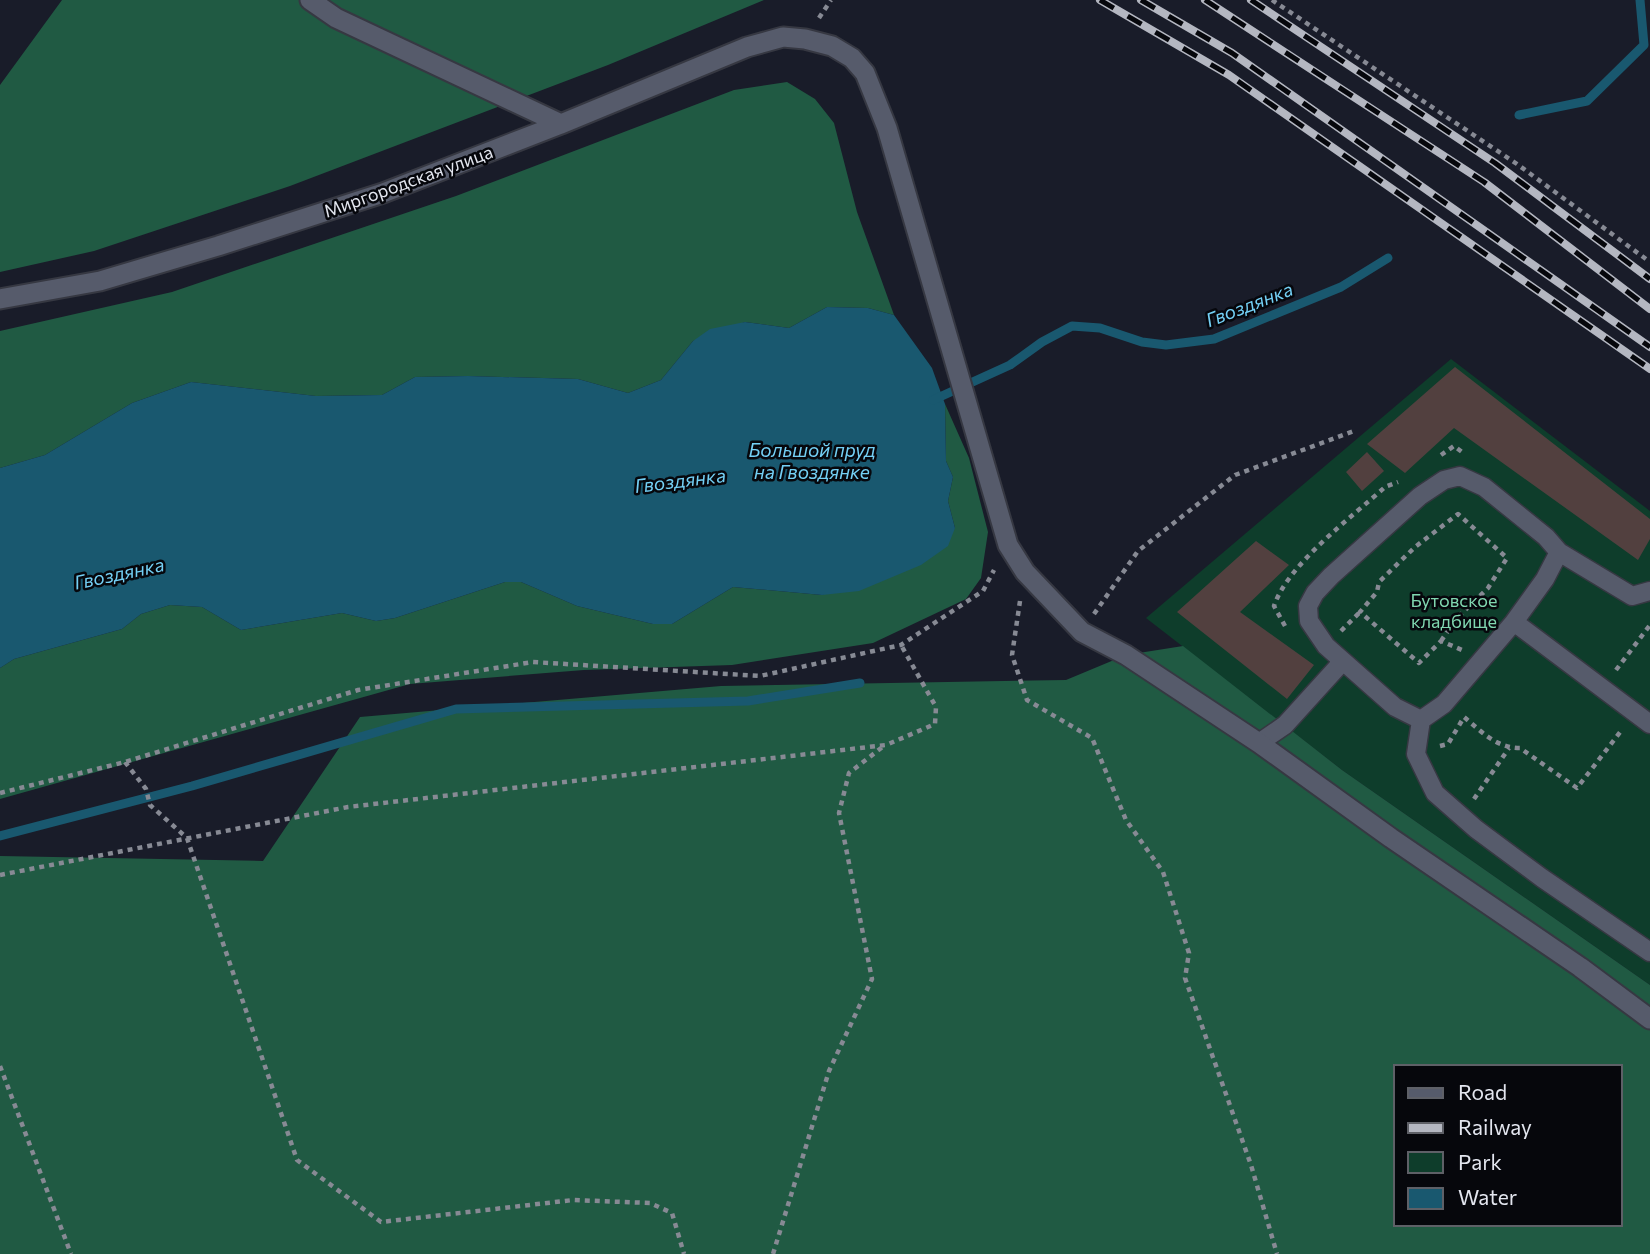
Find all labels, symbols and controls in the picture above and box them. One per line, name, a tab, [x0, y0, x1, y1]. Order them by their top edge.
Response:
street label: Миргородская улица	[320, 140, 496, 222]
water label: Гвоздянка	[1202, 277, 1296, 331]
water label: Большой пруд на Гвоздянке	[748, 438, 876, 483]
water label: Гвоздянка	[633, 463, 727, 497]
water label: Гвоздянка	[72, 552, 166, 594]
park label: Бутовское кладбище	[1410, 589, 1498, 632]
legend	[1394, 1065, 1622, 1226]
text: Road	[1458, 1079, 1507, 1104]
text: Railway	[1458, 1114, 1532, 1139]
text: Park	[1458, 1149, 1502, 1174]
text: Water	[1458, 1184, 1517, 1209]

